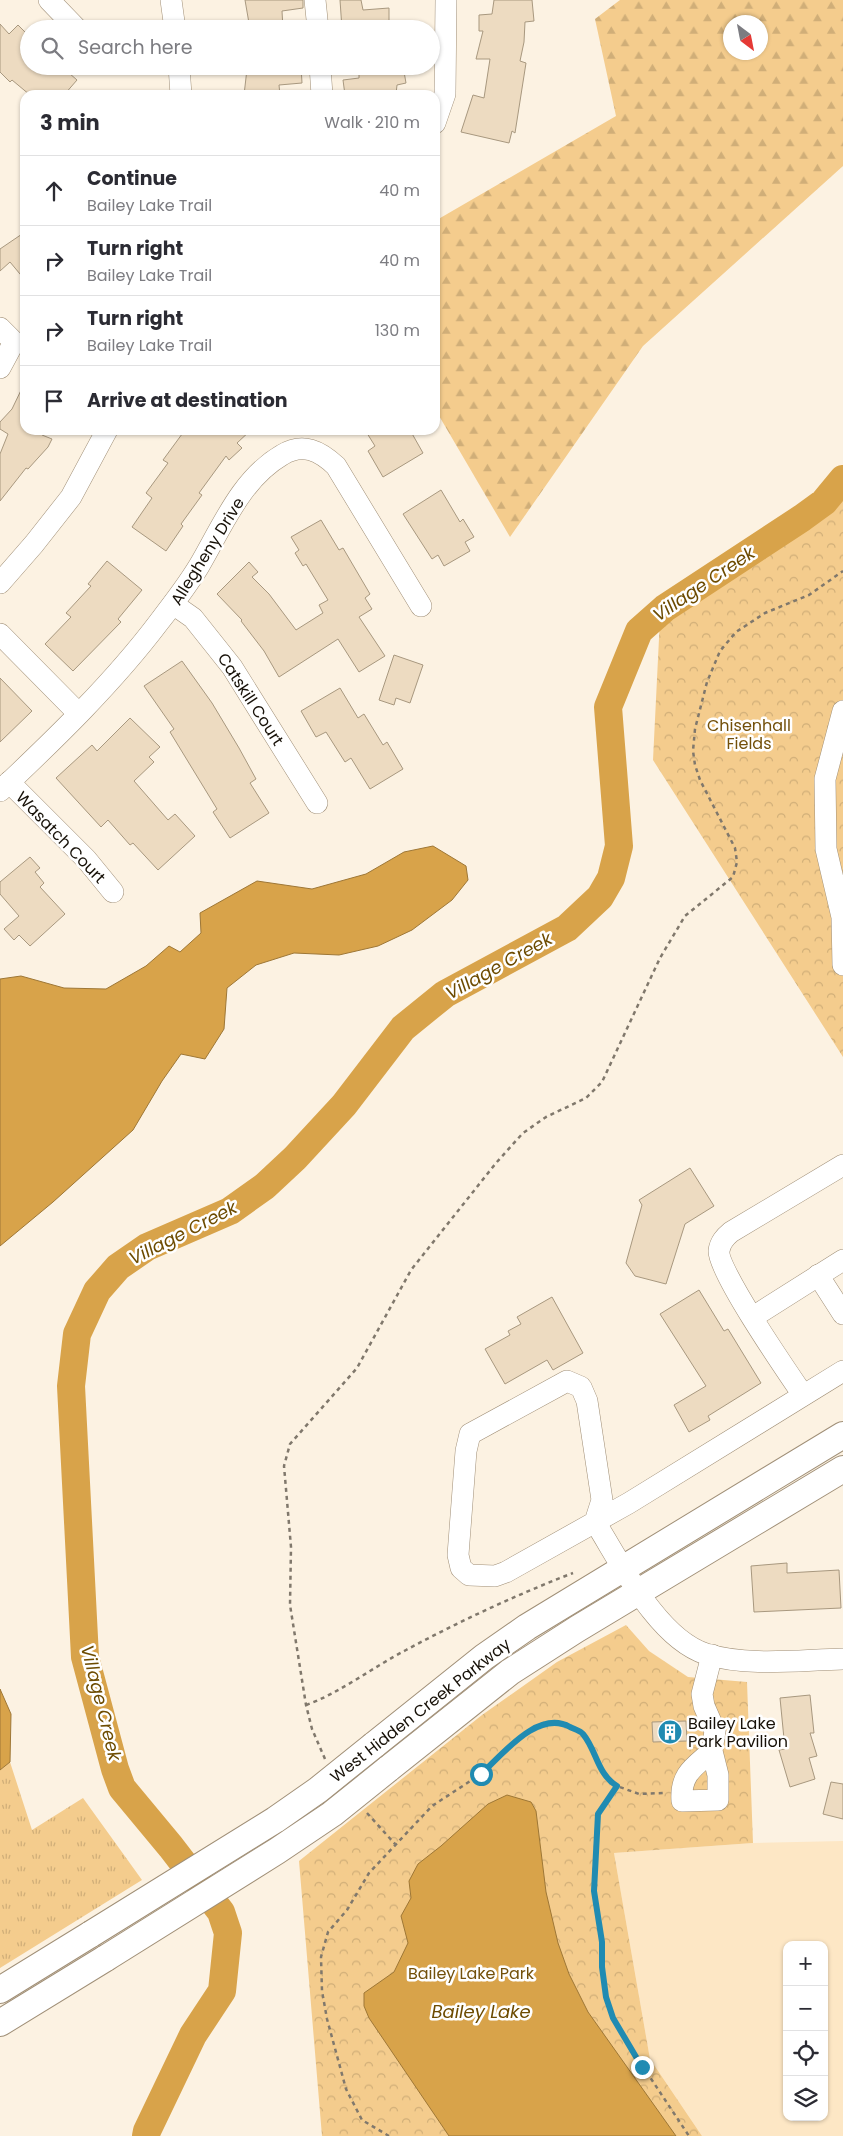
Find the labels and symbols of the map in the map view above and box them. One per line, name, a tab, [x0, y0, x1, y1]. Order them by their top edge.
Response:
north arrow	[723, 15, 768, 60]
street label: Allegheny Drive	[165, 493, 250, 610]
water label: Village Creek	[648, 540, 760, 627]
street label: Catskill Court	[212, 648, 289, 750]
park label: Chisenhall Fields	[707, 714, 791, 755]
street label: Wasatch Court	[11, 786, 111, 889]
water label: Village Creek	[441, 926, 557, 1005]
water label: Village Creek	[124, 1194, 242, 1271]
street label: West Hidden Creek Parkway	[325, 1633, 515, 1788]
water label: Village Creek	[75, 1642, 128, 1764]
place label: Bailey Lake Park Pavilion	[688, 1712, 788, 1753]
building icon: Bailey Lake Park Pavilion	[657, 1719, 683, 1745]
route start	[470, 1763, 493, 1786]
park label: Bailey Lake Park	[408, 1962, 535, 1985]
water label: Bailey Lake	[431, 1999, 531, 2024]
route end	[631, 2056, 654, 2079]

